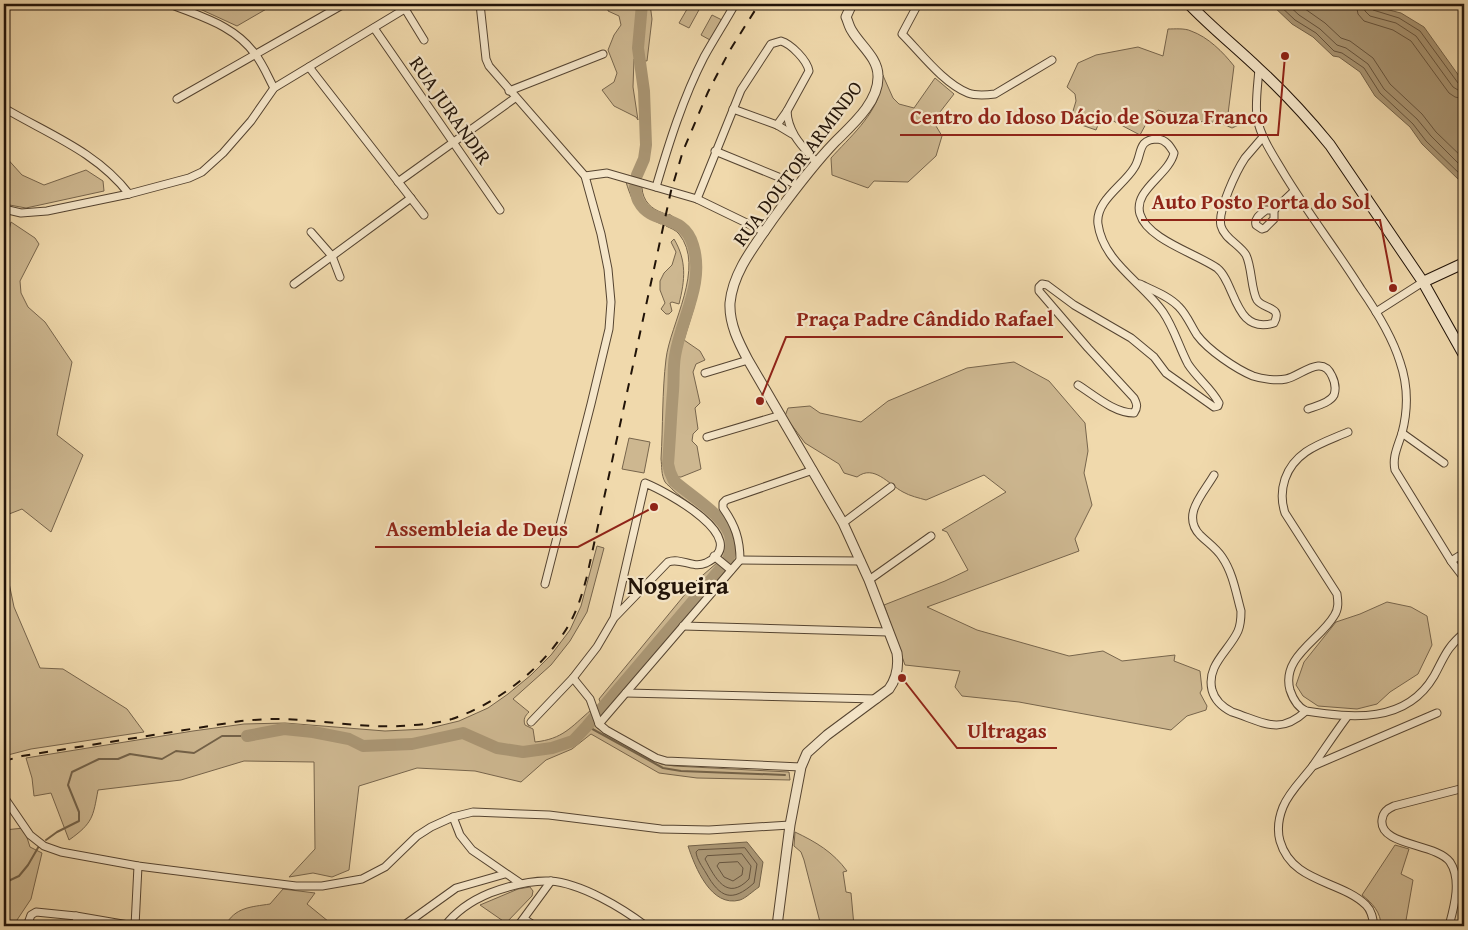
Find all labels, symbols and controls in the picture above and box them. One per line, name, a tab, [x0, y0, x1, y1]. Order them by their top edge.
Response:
street label: RUA JURANDIR	[403, 50, 499, 170]
street label: RUA DOUTOR ARMINDO	[725, 74, 869, 252]
callout: Centro do Idoso Dácio de Souza Franco	[900, 99, 1278, 135]
text: Centro do Idoso Dácio de Souza Franco	[910, 101, 1268, 132]
callout: Auto Posto Porta do Sol	[1141, 184, 1380, 220]
text: Auto Posto Porta do Sol	[1152, 186, 1371, 217]
callout: Praça Padre Cândido Rafael	[786, 301, 1063, 337]
text: Praça Padre Cândido Rafael	[797, 303, 1054, 334]
callout: Assembleia de Deus	[375, 511, 578, 547]
text: Assembleia de Deus	[386, 513, 568, 544]
district label: Nogueira	[627, 567, 729, 603]
callout: Ultragas	[957, 712, 1057, 748]
text: Ultragas	[967, 715, 1047, 746]

